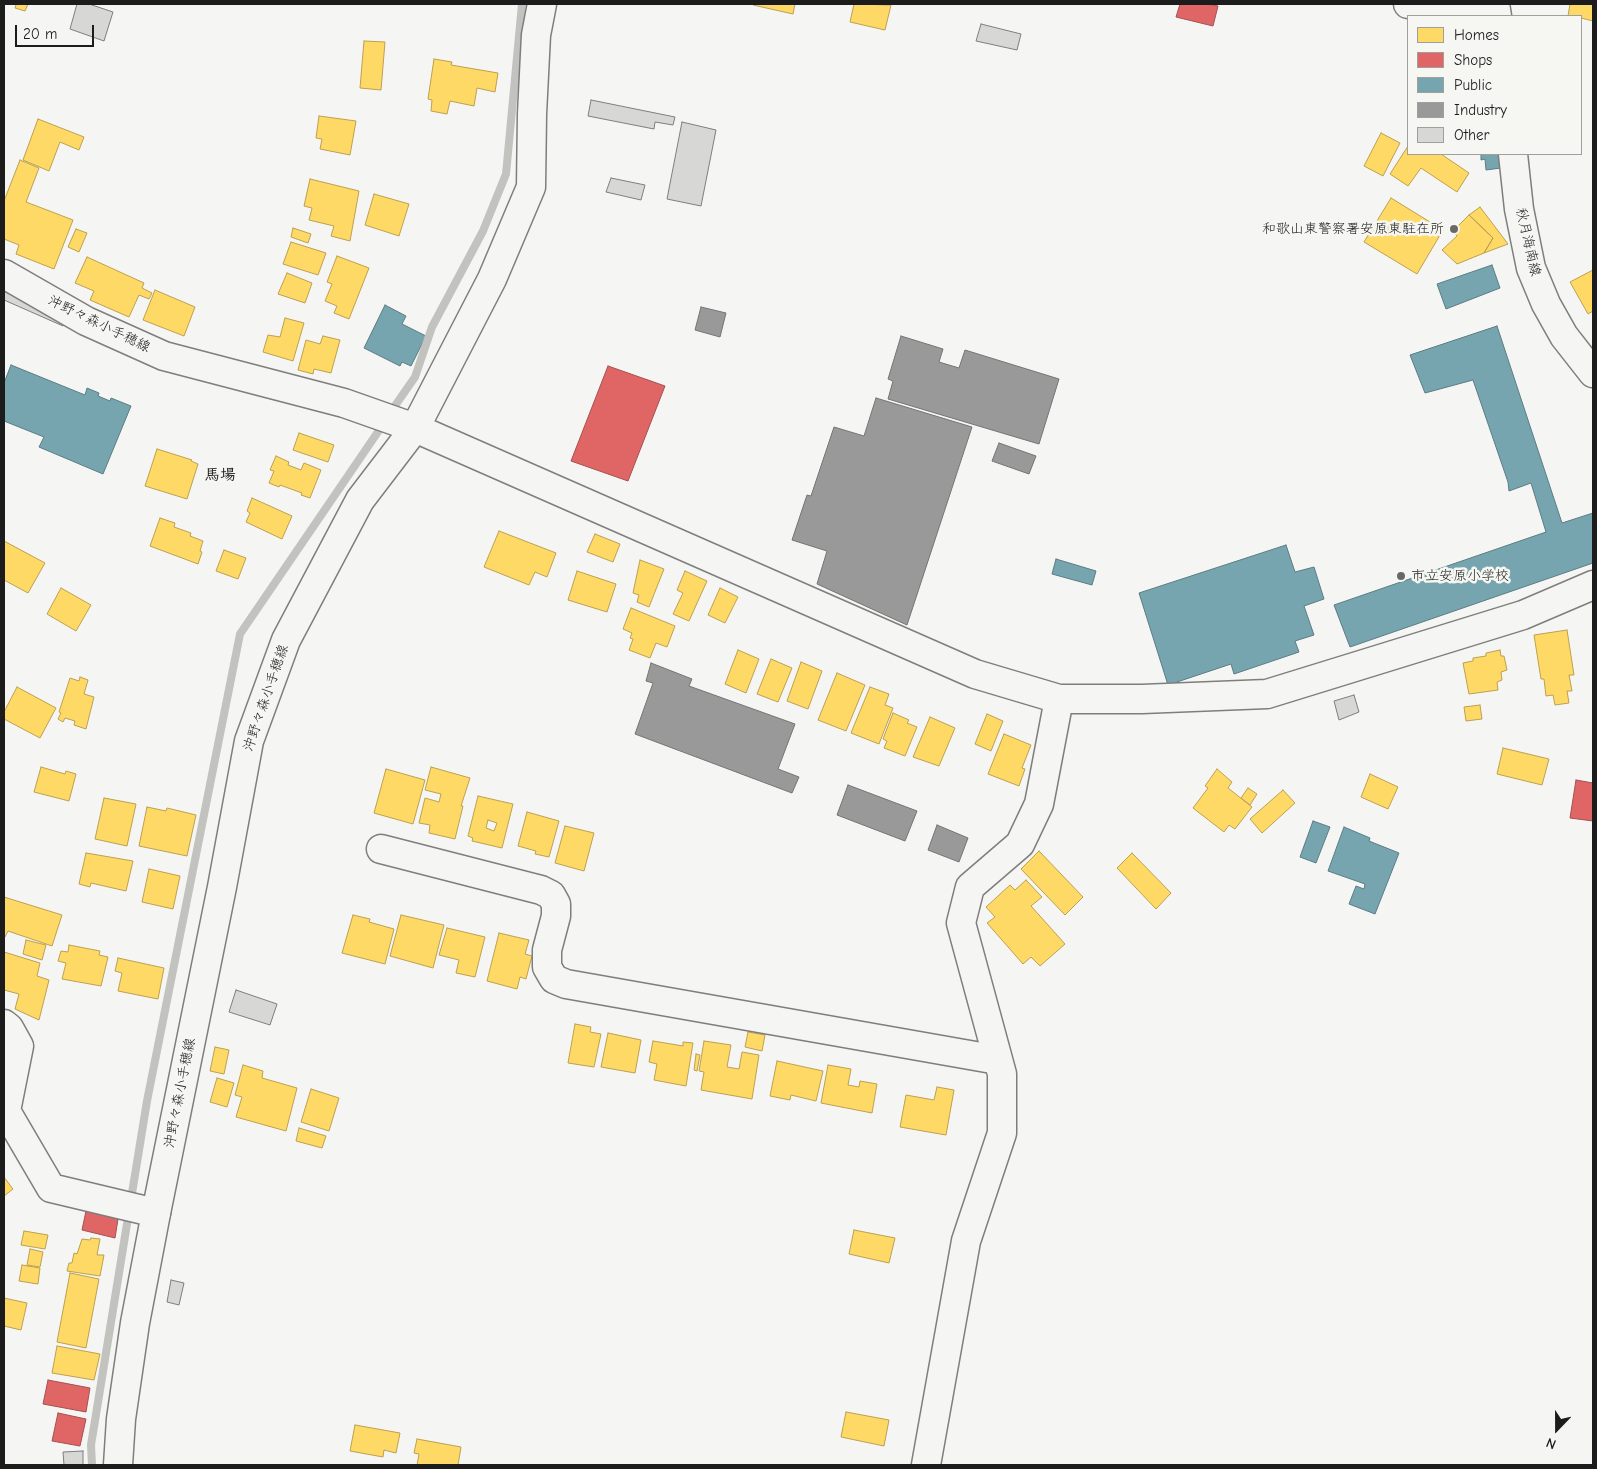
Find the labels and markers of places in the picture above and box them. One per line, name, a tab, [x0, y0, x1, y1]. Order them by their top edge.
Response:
place label: 和歌山東警察署安原東駐在所	[1262, 221, 1444, 237]
marker: 和歌山東警察署安原東駐在所	[1448, 223, 1460, 235]
place label: 市立安原小学校	[1411, 568, 1509, 584]
marker: 市立安原小学校	[1395, 570, 1407, 582]

